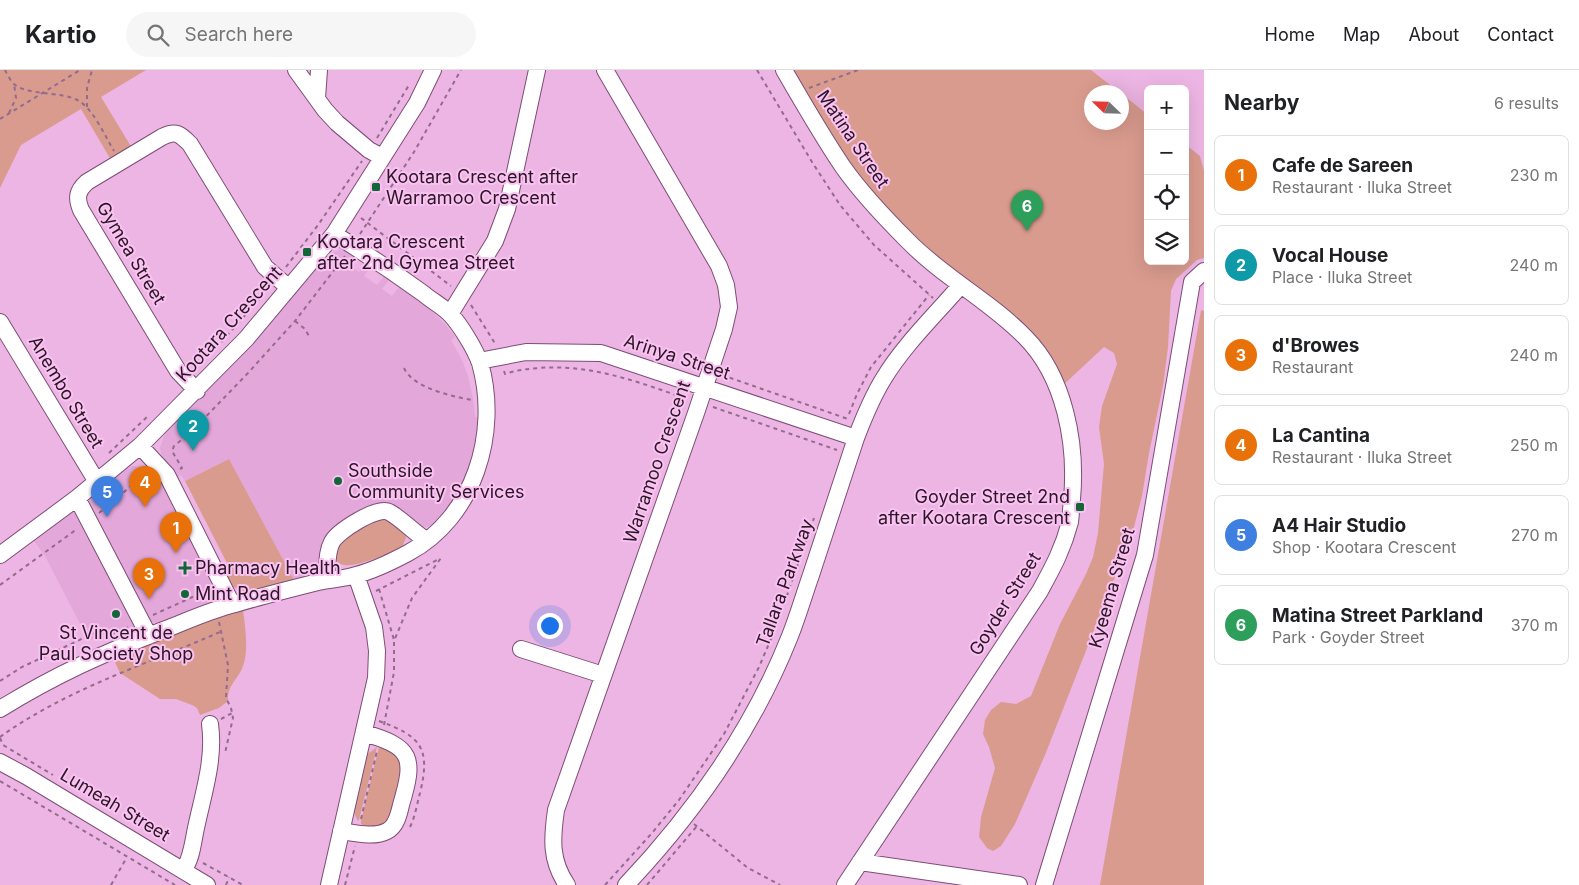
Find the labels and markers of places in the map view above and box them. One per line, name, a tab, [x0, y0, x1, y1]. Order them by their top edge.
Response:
place label: Kootara Crescent after Warramoo Crescent	[386, 166, 578, 208]
marker: Kootara Crescent after Warramoo Crescent	[370, 181, 382, 193]
pin: 6	[1011, 190, 1043, 231]
place label: Kootara Crescent after 2nd Gymea Street	[317, 231, 515, 273]
marker: Kootara Crescent after 2nd Gymea Street	[301, 246, 313, 258]
pin: 2	[177, 410, 209, 451]
place label: Southside Community Services	[348, 460, 524, 502]
pin: 4	[129, 466, 161, 507]
marker: Southside Community Services	[332, 475, 344, 487]
pin: 5	[91, 476, 123, 517]
place label: Goyder Street 2nd after Kootara Crescent	[878, 486, 1070, 528]
marker: Goyder Street 2nd after Kootara Crescent	[1074, 501, 1086, 513]
pin: 1	[160, 512, 192, 553]
place label: Pharmacy Health	[195, 557, 341, 578]
pin: 3	[133, 558, 165, 599]
marker: Pharmacy Health	[179, 562, 191, 574]
place label: Mint Road	[195, 583, 281, 604]
marker: Mint Road	[179, 588, 191, 600]
marker: St Vincent de Paul Society Shop	[110, 608, 122, 620]
place label: St Vincent de Paul Society Shop	[39, 622, 193, 664]

